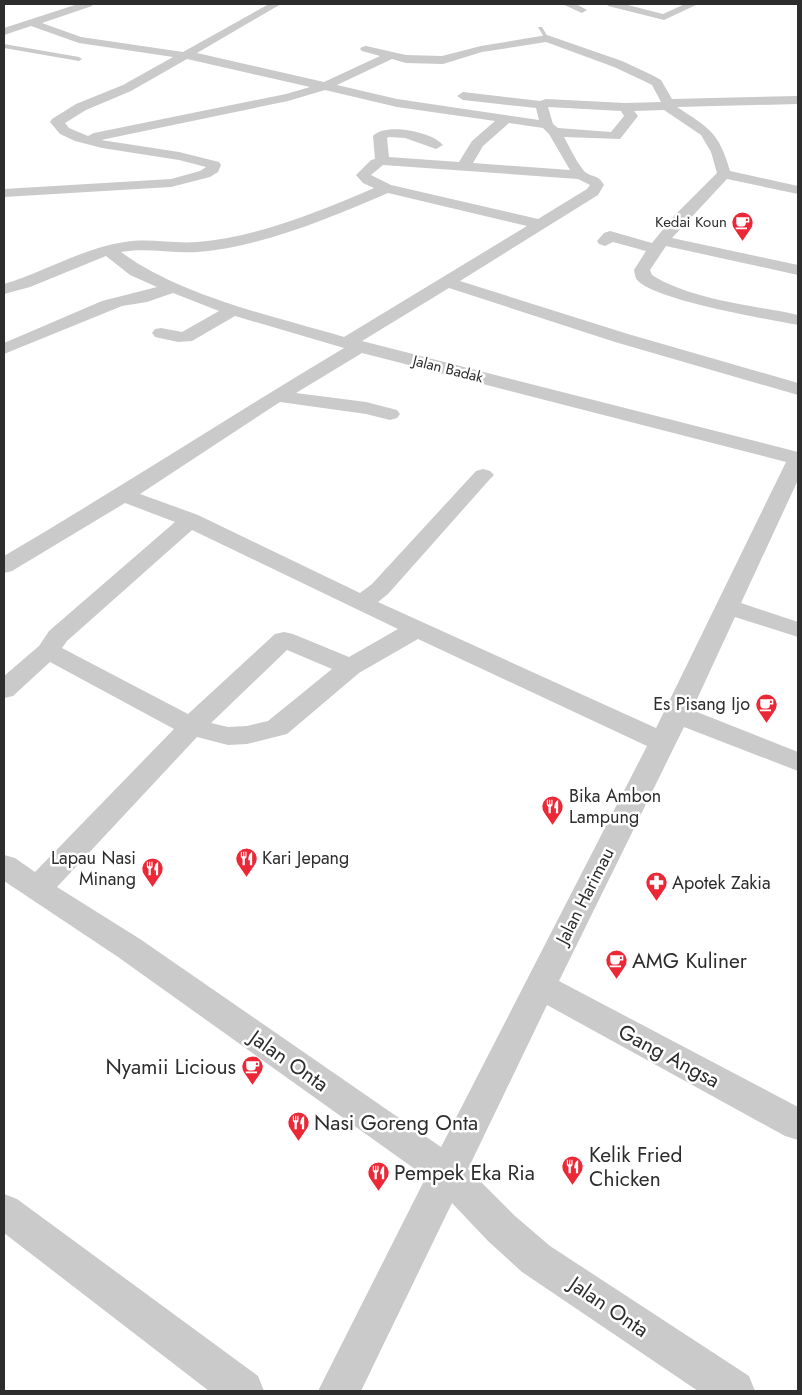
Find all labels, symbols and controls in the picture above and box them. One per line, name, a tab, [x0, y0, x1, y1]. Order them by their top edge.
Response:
cafe icon: Kedai Koun	[731, 210, 755, 241]
place label: Kedai Koun	[655, 211, 727, 233]
street label: Jalan Badak	[409, 349, 486, 388]
place label: Es Pisang Ijo	[653, 691, 750, 717]
cafe icon: Es Pisang Ijo	[754, 692, 778, 723]
place label: Bika Ambon Lampung	[569, 783, 661, 830]
restaurant icon: Bika Ambon Lampung	[541, 794, 565, 825]
street label: Jalan Harimau	[549, 843, 620, 951]
place label: Lapau Nasi Minang	[51, 845, 136, 892]
place label: Kari Jepang	[262, 845, 349, 871]
restaurant icon: Kari Jepang	[234, 846, 258, 877]
restaurant icon: Lapau Nasi Minang	[140, 856, 164, 887]
place label: Apotek Zakia	[672, 870, 771, 896]
pharmacy icon: Apotek Zakia	[644, 871, 668, 902]
place label: AMG Kuliner	[632, 946, 748, 976]
cafe icon: AMG Kuliner	[604, 949, 628, 980]
street label: Gang Angsa	[613, 1017, 725, 1095]
street label: Jalan Onta	[241, 1021, 335, 1099]
place label: Nyamii Licious	[105, 1052, 236, 1082]
cafe icon: Nyamii Licious	[240, 1055, 264, 1086]
place label: Nasi Goreng Onta	[314, 1108, 478, 1138]
restaurant icon: Nasi Goreng Onta	[286, 1111, 310, 1142]
place label: Kelik Fried Chicken	[589, 1140, 682, 1194]
restaurant icon: Kelik Fried Chicken	[561, 1155, 585, 1186]
place label: Pempek Eka Ria	[394, 1158, 535, 1188]
restaurant icon: Pempek Eka Ria	[366, 1161, 390, 1192]
street label: Jalan Onta	[561, 1268, 655, 1345]

